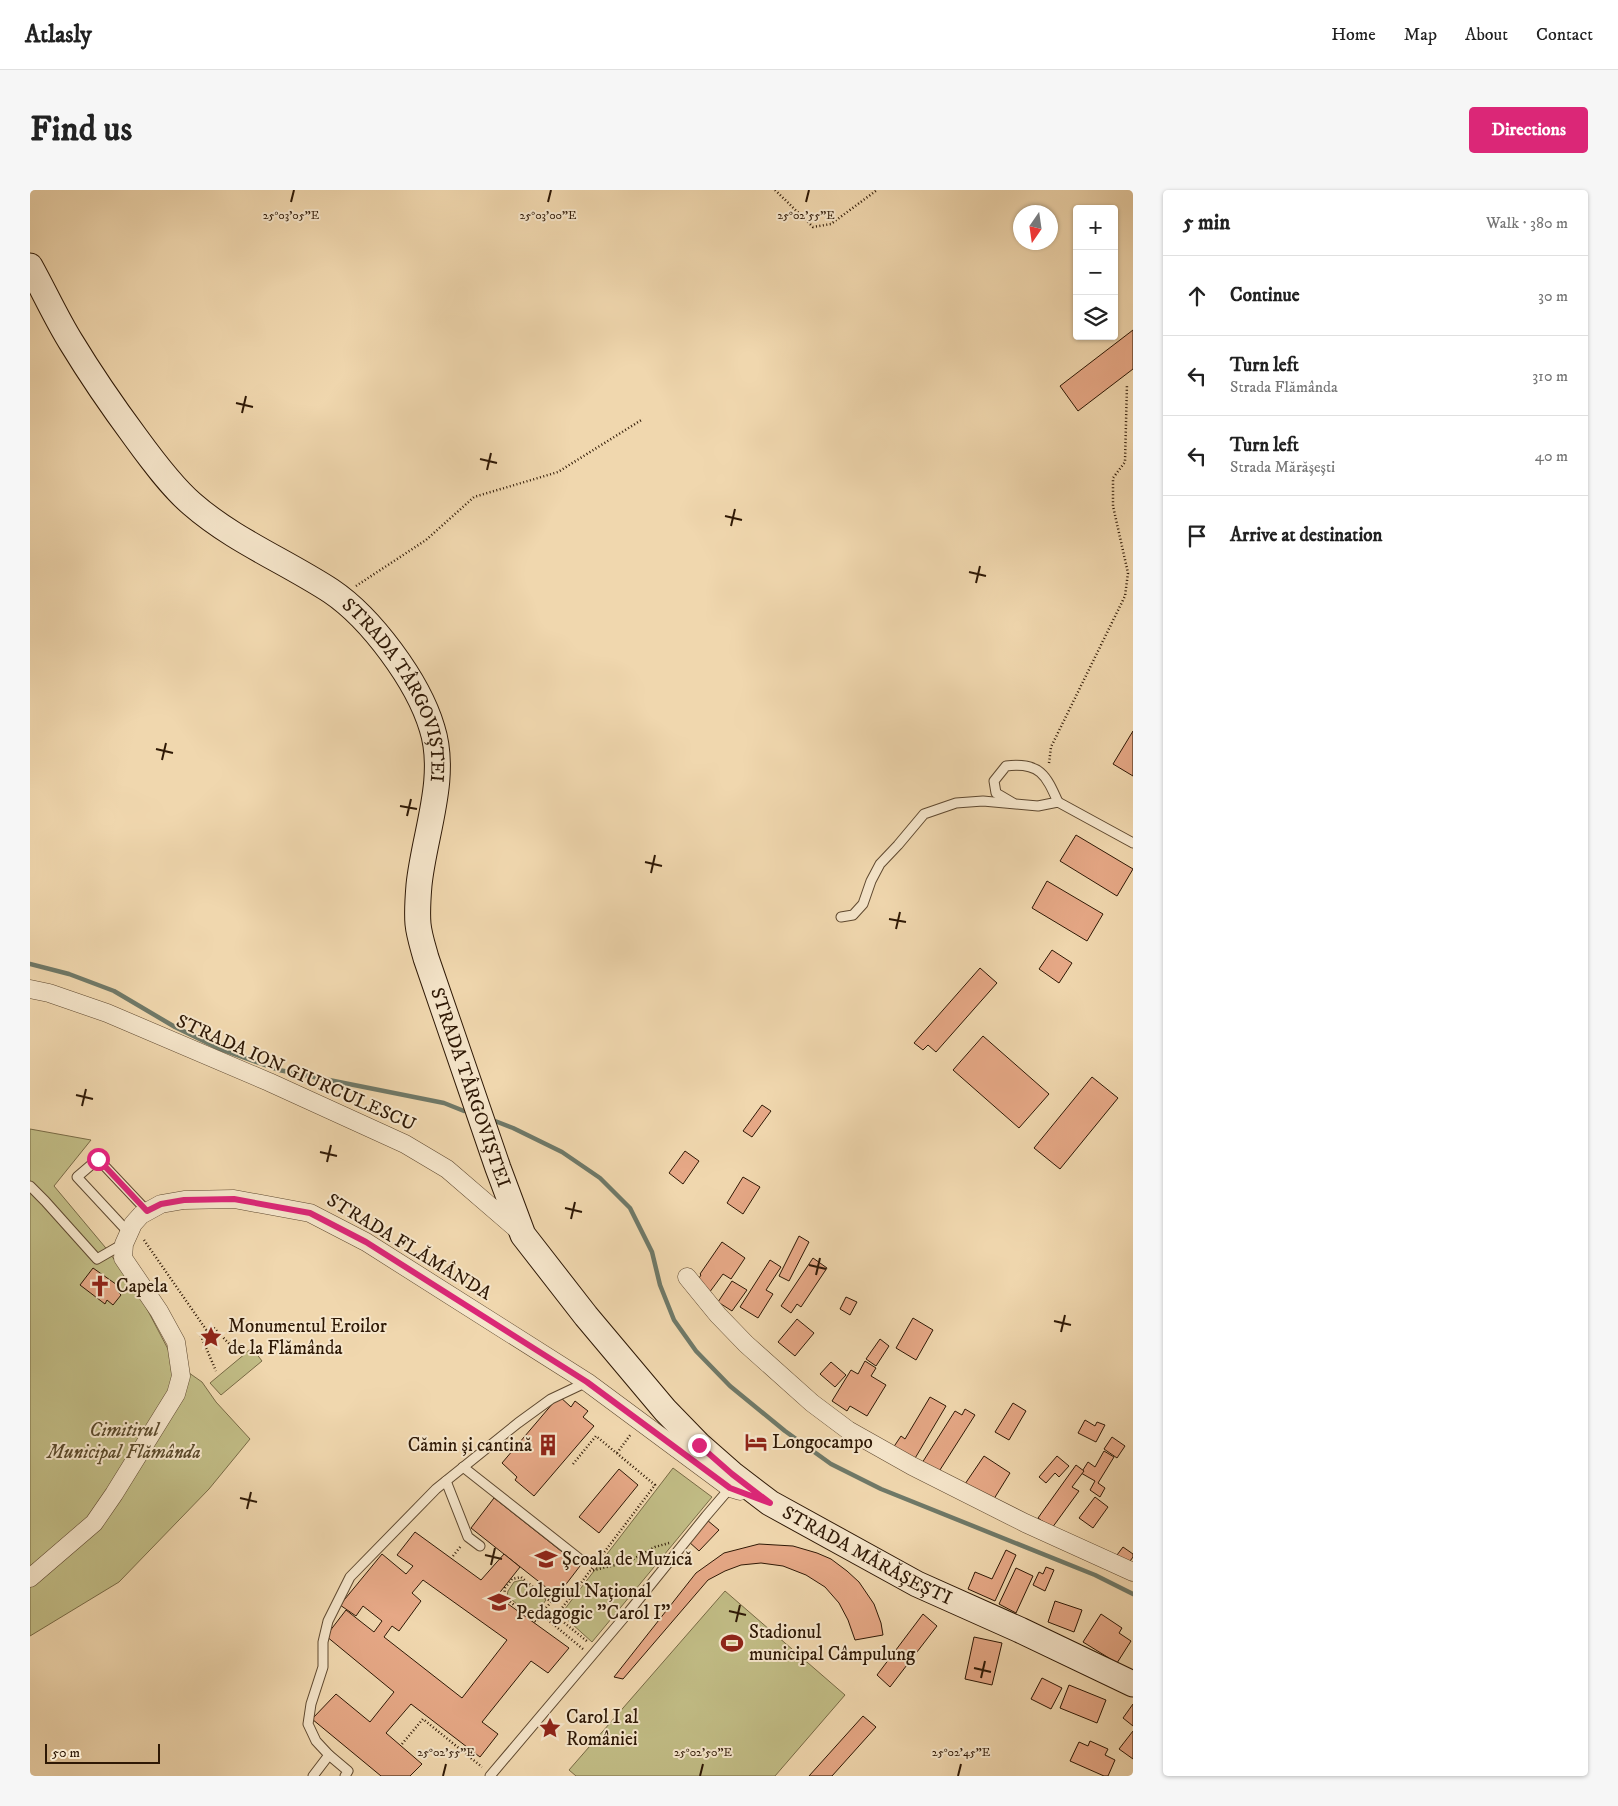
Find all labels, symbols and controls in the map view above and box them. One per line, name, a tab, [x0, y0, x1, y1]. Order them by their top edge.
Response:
text: Atlasly	[25, 20, 92, 50]
text: Home	[1331, 24, 1376, 46]
text: Map	[1404, 24, 1437, 46]
text: About	[1465, 24, 1508, 46]
text: Contact	[1536, 24, 1593, 46]
button: Directions	[1469, 107, 1588, 153]
text: Find us	[30, 108, 132, 152]
north arrow	[1013, 205, 1058, 250]
map controls	[1073, 205, 1118, 340]
button: +	[1073, 205, 1118, 250]
text: 25°03'05"E	[263, 208, 320, 223]
text: 25°03'00"E	[520, 208, 577, 223]
text: 25°02'55"E	[777, 208, 835, 223]
text: 5 min	[1183, 210, 1230, 236]
text: Walk · 380 m	[1486, 213, 1568, 233]
button: −	[1073, 250, 1118, 295]
icon: ahead	[1183, 282, 1211, 310]
text: Continue	[1230, 284, 1300, 307]
text: 30 m	[1538, 286, 1568, 306]
button: layers	[1073, 295, 1118, 340]
text: Turn left	[1230, 354, 1299, 377]
icon: left	[1183, 362, 1211, 390]
text: 310 m	[1532, 366, 1568, 386]
text: Strada Flămânda	[1230, 377, 1338, 397]
text: Turn left	[1230, 434, 1299, 457]
icon: left	[1183, 442, 1211, 470]
text: 40 m	[1535, 446, 1568, 466]
text: Strada Mărășești	[1230, 457, 1335, 477]
icon: arrive	[1183, 522, 1211, 550]
text: Arrive at destination	[1230, 524, 1382, 547]
street label: STRADA TÂRGOVIȘTEI	[337, 593, 449, 783]
street label: STRADA TÂRGOVIȘTEI	[425, 985, 516, 1191]
street label: STRADA ION GIURCULESCU	[173, 1010, 420, 1136]
route start	[87, 1148, 110, 1171]
street label: STRADA FLĂMÂNDA	[322, 1187, 497, 1306]
church icon: Capela	[87, 1273, 113, 1299]
place label: Capela	[116, 1275, 168, 1298]
place label: Monumentul Eroilor de la Flămânda	[228, 1315, 387, 1360]
place icon: Monumentul Eroilor de la Flămânda	[198, 1324, 224, 1350]
park label: Cimitirul Municipal Flămânda	[45, 1419, 201, 1465]
hotel icon: Longocampo	[743, 1429, 769, 1455]
place label: Longocampo	[772, 1431, 873, 1454]
building icon: Cămin și cantină	[535, 1432, 561, 1458]
place label: Cămin și cantină	[408, 1434, 532, 1457]
route end	[688, 1434, 711, 1457]
street label: STRADA MĂRĂȘEȘTI	[778, 1501, 956, 1610]
school or university icon: Şcoala de Muzică	[533, 1546, 559, 1572]
place label: Şcoala de Muzică	[562, 1548, 692, 1571]
place label: Colegiul Național Pedagogic ”Carol I”	[516, 1580, 671, 1625]
school or university icon: Colegiul Național Pedagogic ”Carol I”	[486, 1589, 512, 1615]
place label: Stadionul municipal Câmpulung	[749, 1621, 916, 1666]
sports icon: Stadionul municipal Câmpulung	[719, 1630, 745, 1656]
place label: Carol I al României	[566, 1706, 639, 1751]
place icon: Carol I al României	[537, 1715, 563, 1741]
scale bar	[45, 1741, 160, 1764]
text: 50 m	[52, 1744, 80, 1762]
text: 25°02'55"E	[417, 1745, 475, 1760]
text: 25°02'50"E	[674, 1745, 732, 1760]
text: 25°02'45"E	[932, 1745, 991, 1760]

